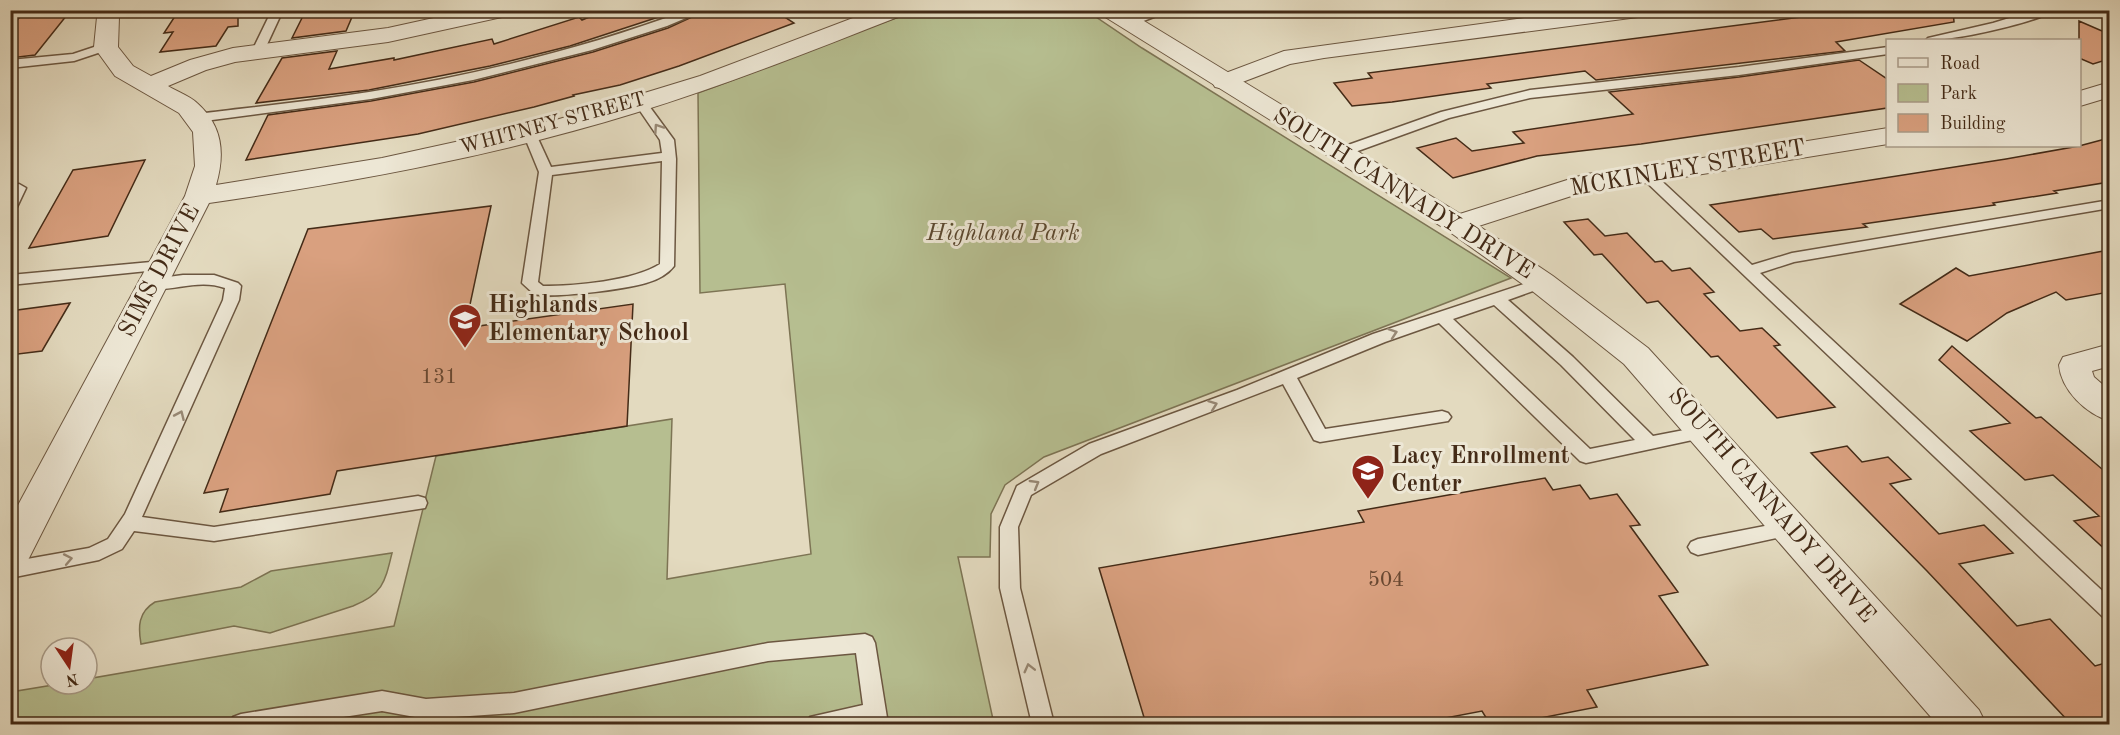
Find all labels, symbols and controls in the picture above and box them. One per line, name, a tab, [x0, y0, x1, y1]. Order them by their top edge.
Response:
legend	[1886, 39, 2081, 147]
text: Road	[1940, 55, 1980, 73]
text: Park	[1940, 85, 1977, 103]
street label: WHITNEY STREET	[458, 90, 648, 158]
street label: SOUTH CANNADY DRIVE	[1268, 104, 1538, 284]
text: Building	[1940, 115, 2006, 133]
one-way arrow	[654, 123, 665, 134]
street label: MCKINLEY STREET	[1568, 136, 1808, 202]
street label: SIMS DRIVE	[115, 201, 205, 341]
park label: Highland Park	[925, 222, 1080, 246]
place label: Highlands Elementary School	[488, 294, 689, 346]
school or university icon: Highlands Elementary School	[447, 302, 483, 349]
one-way arrow	[1388, 328, 1398, 340]
house number: 131	[421, 367, 457, 388]
street label: SOUTH CANNADY DRIVE	[1663, 384, 1879, 628]
one-way arrow	[1207, 400, 1217, 413]
one-way arrow	[172, 410, 184, 421]
place label: Lacy Enrollment Center	[1391, 445, 1570, 497]
school or university icon: Lacy Enrollment Center	[1350, 453, 1386, 500]
one-way arrow	[1029, 480, 1039, 492]
one-way arrow	[63, 553, 73, 566]
house number: 504	[1368, 570, 1404, 591]
north arrow	[39, 636, 99, 696]
one-way arrow	[1024, 663, 1037, 673]
text: N	[63, 669, 80, 688]

